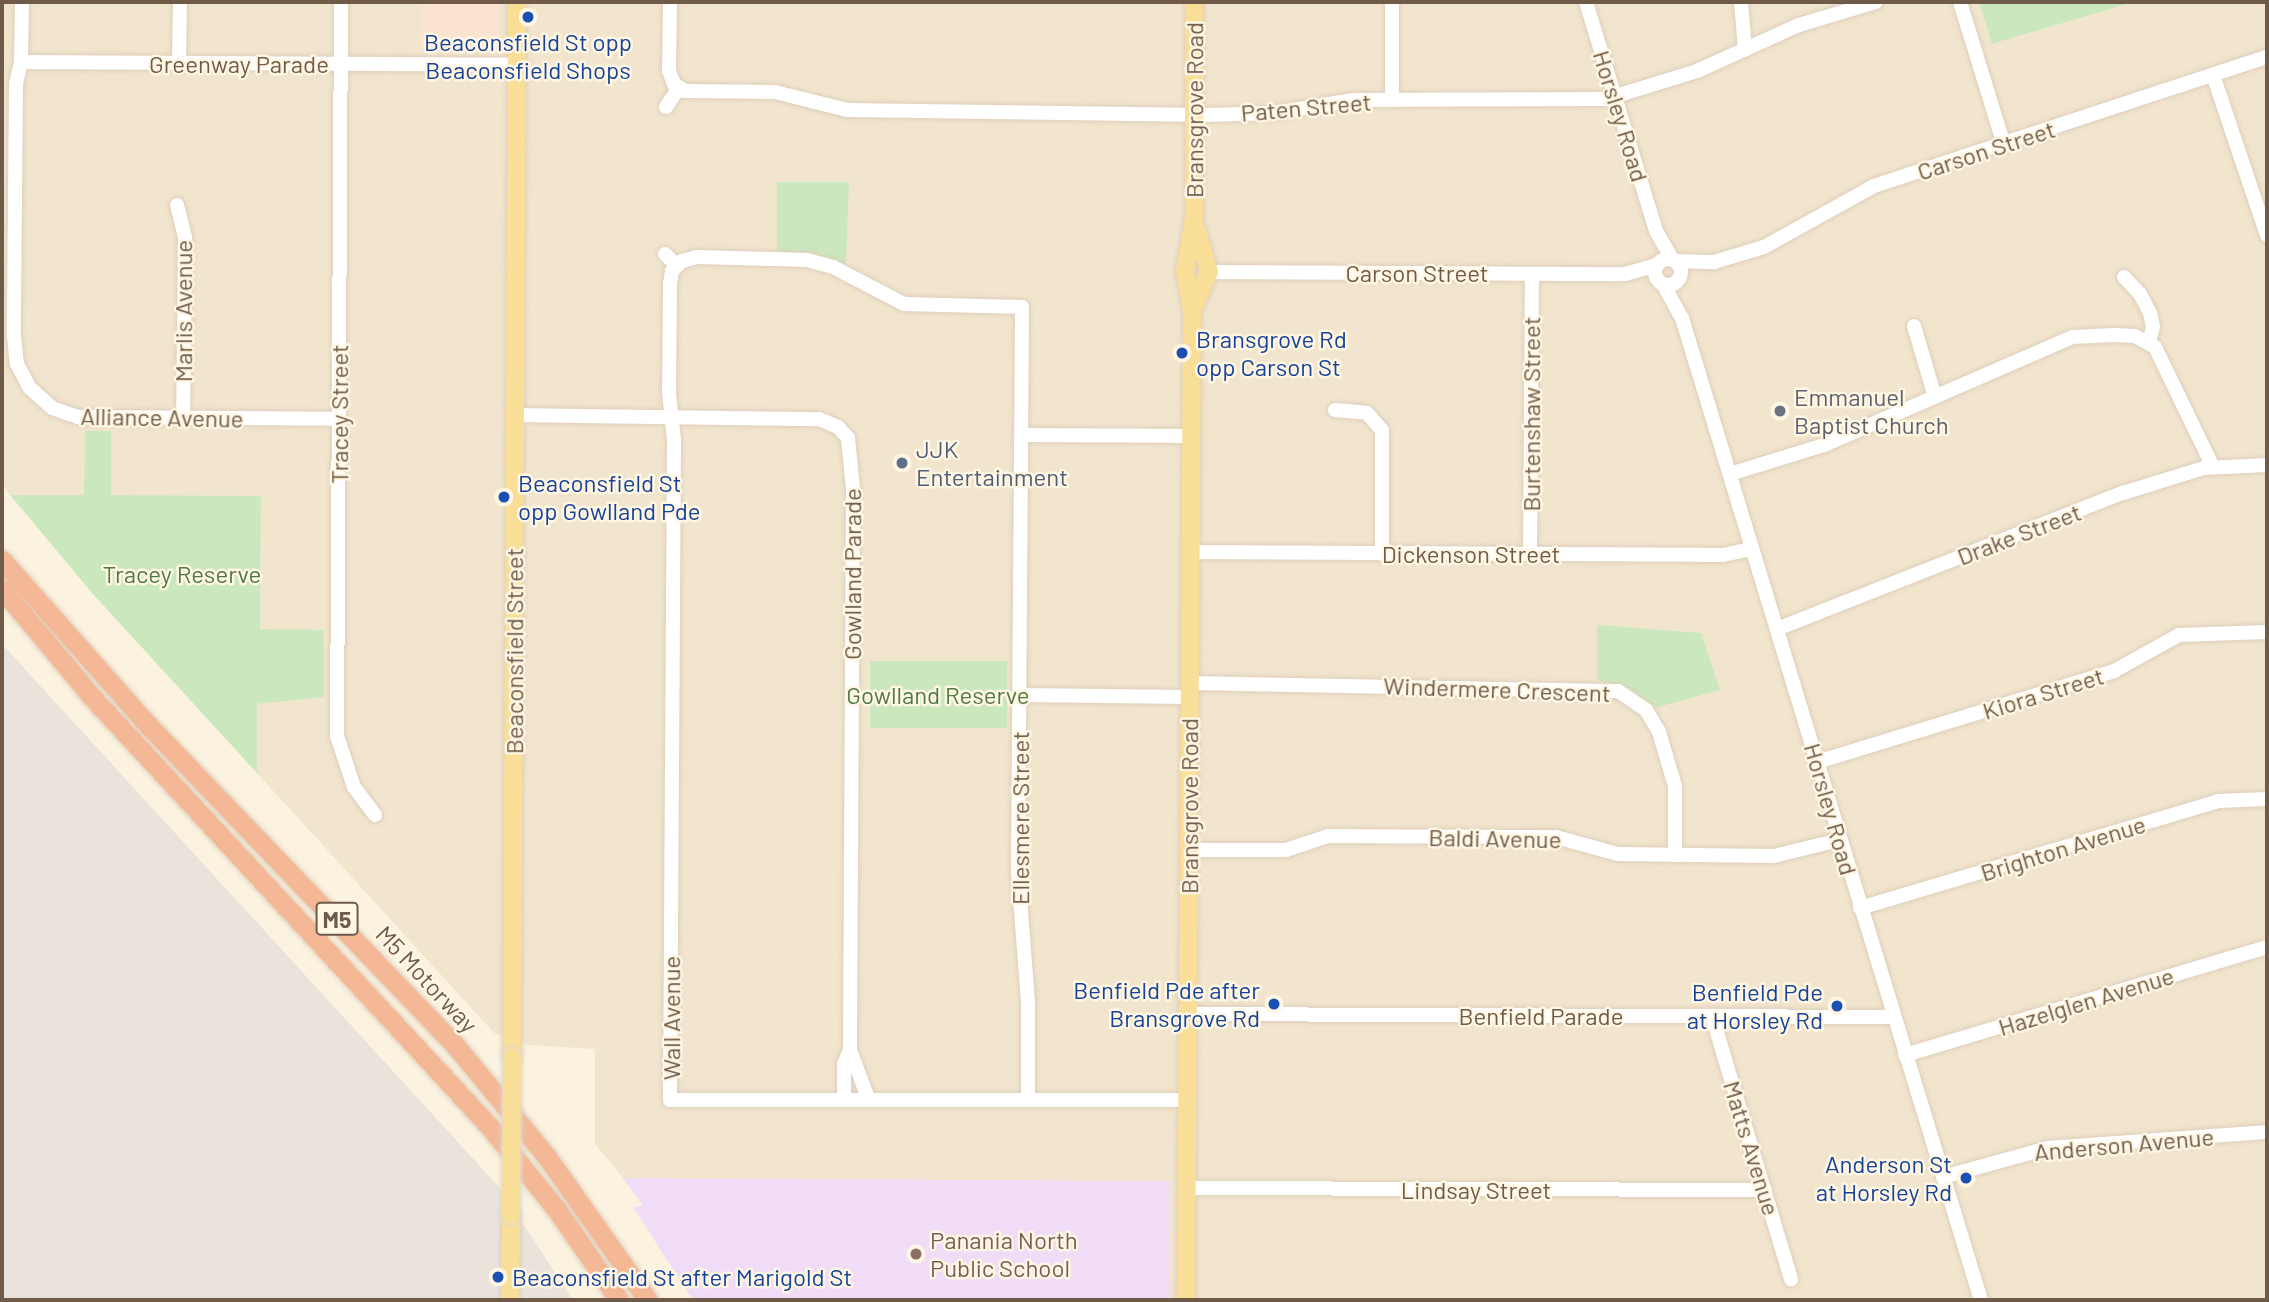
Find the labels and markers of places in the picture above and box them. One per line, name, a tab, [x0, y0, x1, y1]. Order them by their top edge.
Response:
marker: Beaconsfield St opp Beaconsfield Shops	[520, 9, 536, 25]
place label: Beaconsfield St opp Beaconsfield Shops	[424, 28, 632, 84]
place label: Bransgrove Rd opp Carson St	[1196, 325, 1347, 381]
marker: Bransgrove Rd opp Carson St	[1174, 345, 1190, 361]
place label: Emmanuel Baptist Church	[1794, 383, 1949, 439]
marker: Emmanuel Baptist Church	[1772, 403, 1788, 419]
place label: JJK Entertainment	[916, 435, 1068, 491]
marker: JJK Entertainment	[894, 455, 910, 471]
place label: Beaconsfield St opp Gowlland Pde	[518, 469, 701, 525]
marker: Beaconsfield St opp Gowlland Pde	[496, 489, 512, 505]
place label: Benfield Pde after Bransgrove Rd	[1073, 976, 1260, 1032]
place label: Benfield Pde at Horsley Rd	[1687, 978, 1823, 1034]
marker: Benfield Pde after Bransgrove Rd	[1266, 996, 1282, 1012]
marker: Benfield Pde at Horsley Rd	[1829, 998, 1845, 1014]
place label: Anderson St at Horsley Rd	[1816, 1150, 1952, 1206]
marker: Anderson St at Horsley Rd	[1958, 1170, 1974, 1186]
place label: Panania North Public School	[930, 1226, 1078, 1282]
marker: Panania North Public School	[908, 1246, 924, 1262]
place label: Beaconsfield St after Marigold St	[512, 1263, 852, 1291]
marker: Beaconsfield St after Marigold St	[490, 1269, 506, 1285]

